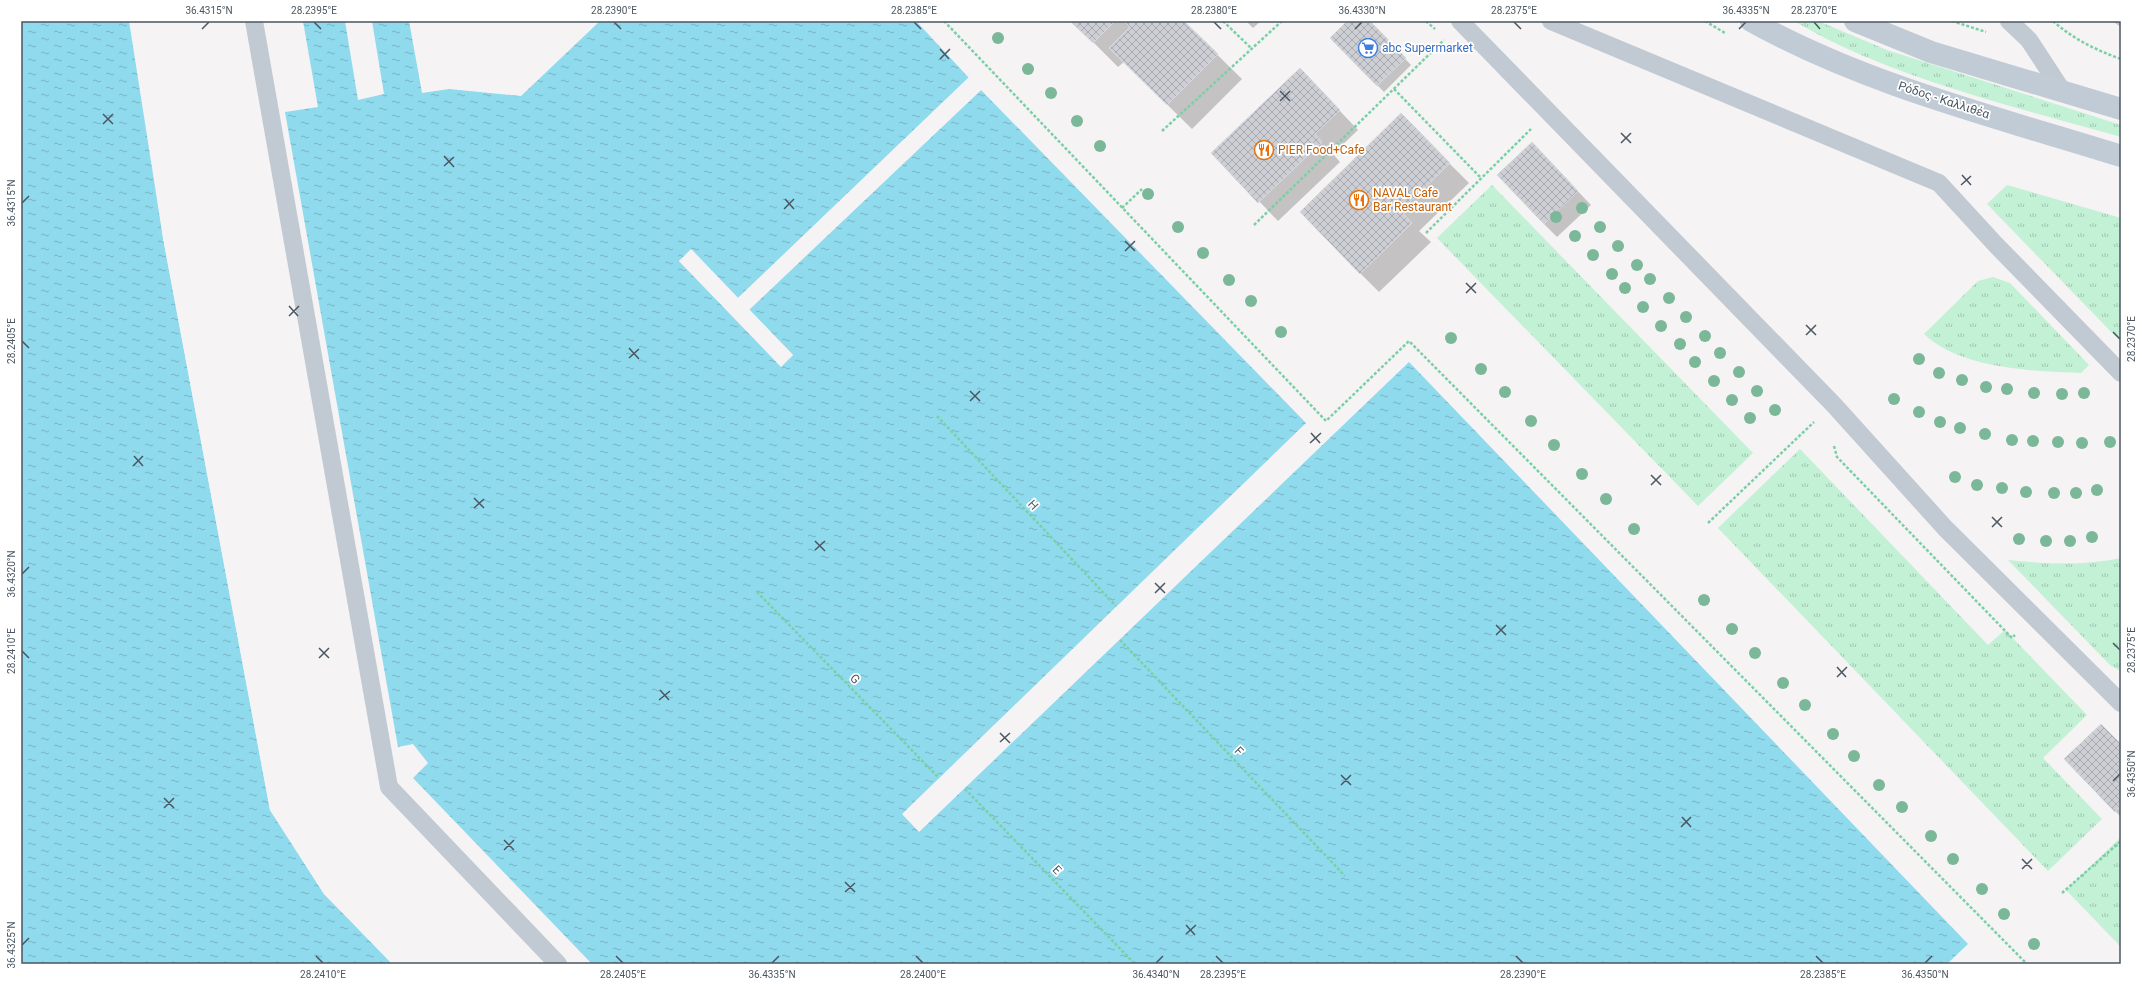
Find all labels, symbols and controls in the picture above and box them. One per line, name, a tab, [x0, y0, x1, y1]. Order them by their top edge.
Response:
text: 36.4315°N	[185, 5, 233, 16]
text: 28.2395°E	[291, 5, 337, 16]
text: 28.2390°E	[591, 5, 637, 16]
text: 28.2385°E	[891, 5, 937, 16]
text: 28.2380°E	[1191, 5, 1237, 16]
text: 36.4330°N	[1338, 5, 1386, 16]
text: 28.2375°E	[1491, 5, 1537, 16]
text: 36.4335°N	[1722, 5, 1770, 16]
text: 28.2370°E	[1791, 5, 1837, 16]
supermarket icon: abc Supermarket	[1357, 37, 1379, 59]
place label: abc Supermarket	[1382, 41, 1473, 55]
street label: Ρόδος - Καλλιθέα	[1897, 79, 1992, 121]
restaurant icon: PIER Food+Cafe	[1253, 139, 1275, 161]
place label: PIER Food+Cafe	[1278, 143, 1365, 157]
text: 36.4315°N	[6, 179, 17, 227]
place label: NAVAL Cafe Bar Restaurant	[1373, 186, 1452, 214]
restaurant icon: NAVAL Cafe Bar Restaurant	[1348, 189, 1370, 211]
text: 28.2370°E	[2126, 316, 2137, 362]
text: 28.2405°E	[6, 318, 17, 364]
street label: H	[1025, 497, 1041, 513]
text: 36.4320°N	[6, 550, 17, 598]
text: 28.2375°E	[2126, 627, 2137, 673]
text: 28.2410°E	[6, 628, 17, 674]
street label: G	[847, 671, 863, 687]
street label: F	[1232, 744, 1247, 759]
text: 36.4350°N	[2126, 750, 2137, 798]
street label: E	[1050, 863, 1065, 877]
text: 36.4325°N	[6, 921, 17, 969]
text: 28.2410°E	[300, 969, 346, 980]
text: 28.2405°E	[600, 969, 646, 980]
text: 36.4335°N	[748, 969, 796, 980]
text: 28.2400°E	[900, 969, 946, 980]
text: 36.4340°N	[1132, 969, 1180, 980]
text: 28.2395°E	[1200, 969, 1246, 980]
text: 28.2390°E	[1500, 969, 1546, 980]
text: 28.2385°E	[1800, 969, 1846, 980]
text: 36.4350°N	[1901, 969, 1949, 980]

